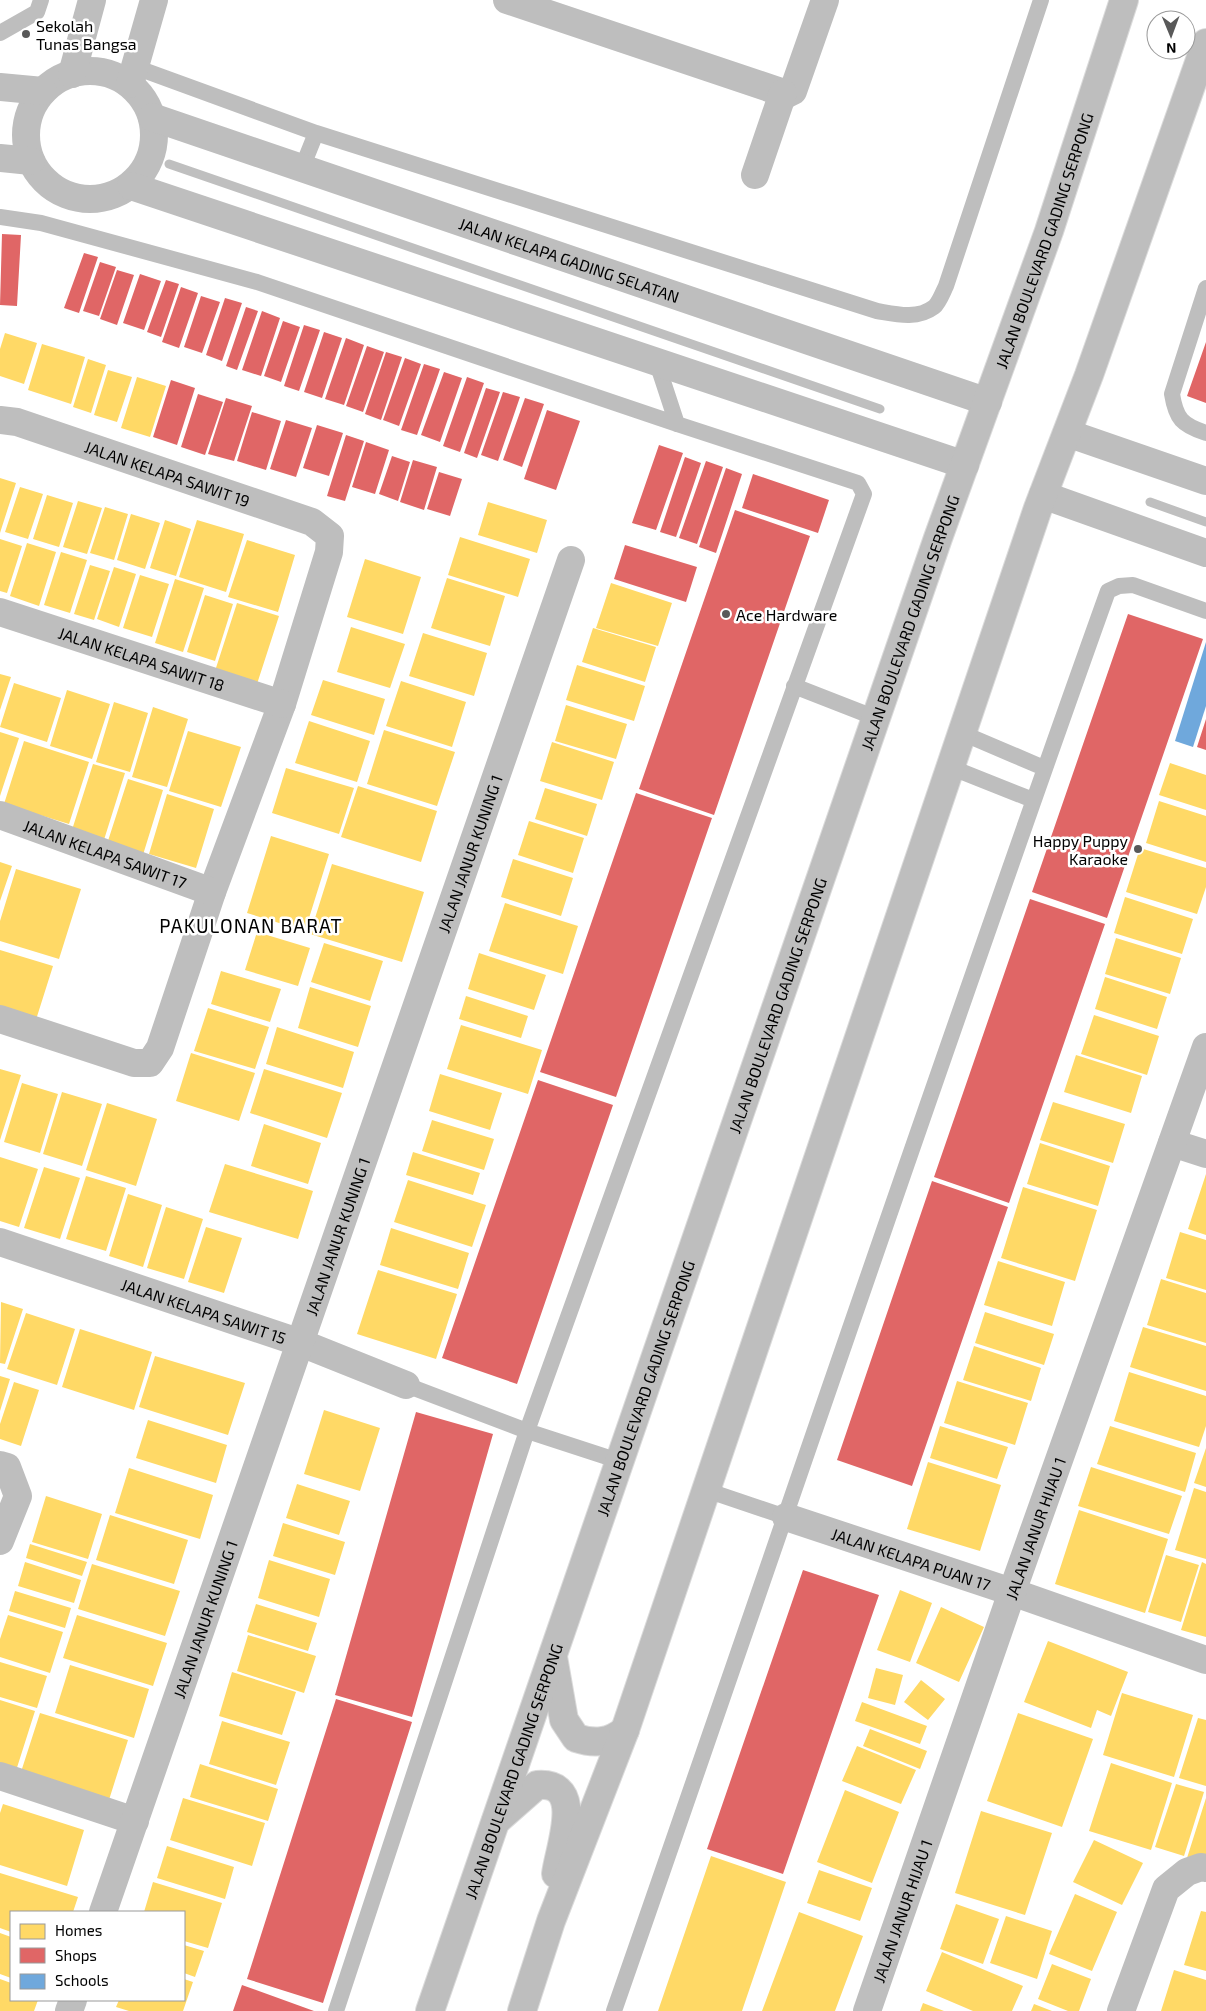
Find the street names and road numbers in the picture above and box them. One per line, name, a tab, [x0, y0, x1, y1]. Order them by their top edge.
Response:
street label: JALAN BOULEVARD GADING SERPONG	[991, 110, 1096, 371]
street label: JALAN KELAPA GADING SELATAN	[457, 213, 682, 306]
street label: JALAN KELAPA SAWIT 19	[82, 436, 252, 510]
street label: JALAN BOULEVARD GADING SERPONG	[856, 492, 962, 753]
street label: JALAN KELAPA SAWIT 18	[56, 622, 227, 694]
street label: JALAN JANUR KUNING 1	[433, 772, 505, 935]
street label: JALAN KELAPA SAWIT 17	[21, 815, 189, 892]
street label: JALAN BOULEVARD GADING SERPONG	[724, 875, 830, 1136]
street label: JALAN JANUR KUNING 1	[301, 1155, 373, 1318]
street label: JALAN BOULEVARD GADING SERPONG	[592, 1258, 698, 1518]
street label: JALAN KELAPA SAWIT 15	[119, 1274, 289, 1347]
street label: JALAN JANUR HIJAU 1	[1001, 1455, 1069, 1602]
street label: JALAN KELAPA PUAN 17	[829, 1523, 993, 1594]
street label: JALAN JANUR KUNING 1	[168, 1538, 241, 1701]
street label: JALAN BOULEVARD GADING SERPONG	[460, 1640, 566, 1901]
street label: JALAN JANUR HIJAU 1	[868, 1837, 935, 1985]

